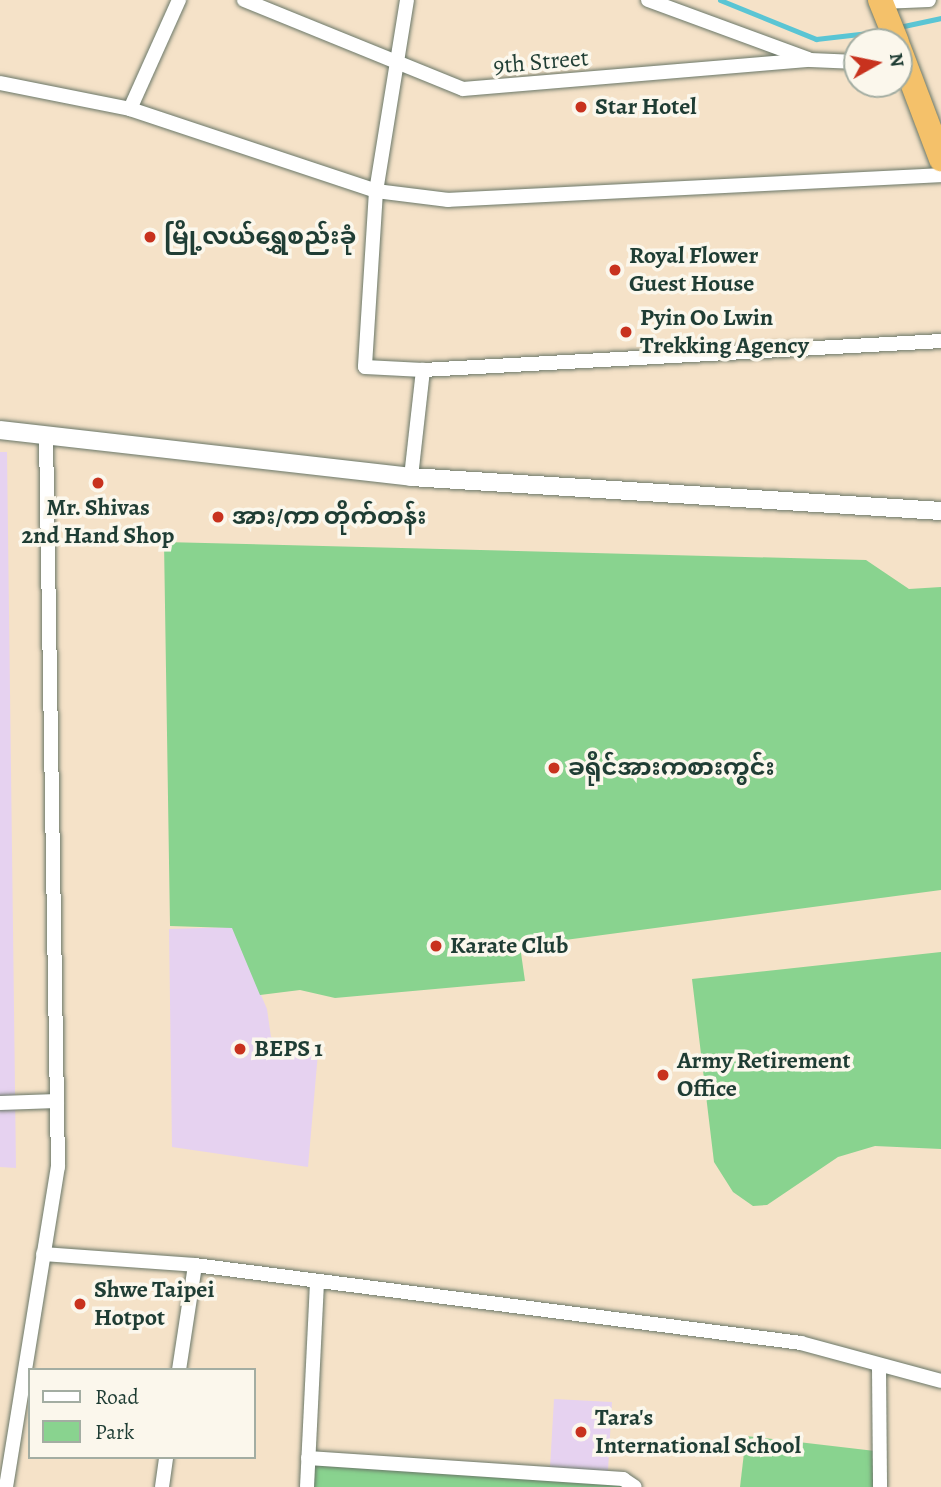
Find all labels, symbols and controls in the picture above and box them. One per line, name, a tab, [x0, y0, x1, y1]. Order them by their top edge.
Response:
north arrow	[843, 28, 913, 98]
street label: 9th Street	[492, 43, 590, 81]
text: N	[883, 51, 911, 69]
place label: Star Hotel	[595, 93, 697, 121]
marker: Star Hotel	[573, 99, 589, 115]
place label: မြို့လယ်ရွှေစည်းခုံ	[164, 223, 356, 251]
marker: မြို့လယ်ရွှေစည်းခုံ	[142, 229, 158, 245]
place label: Royal Flower Guest House	[629, 242, 758, 298]
marker: Royal Flower Guest House	[607, 262, 623, 278]
place label: Pyin Oo Lwin Trekking Agency	[640, 304, 809, 360]
marker: Pyin Oo Lwin Trekking Agency	[618, 324, 634, 340]
marker: Mr. Shivas 2nd Hand Shop	[90, 475, 106, 491]
place label: Mr. Shivas 2nd Hand Shop	[22, 494, 174, 550]
place label: အား/ကာ တိုက်တန်း	[232, 503, 426, 531]
marker: အား/ကာ တိုက်တန်း	[210, 509, 226, 525]
place label: ခရိုင်အားကစားကွင်း	[568, 754, 775, 782]
marker: ခရိုင်အားကစားကွင်း	[546, 760, 562, 776]
place label: Karate Club	[450, 932, 568, 960]
marker: Karate Club	[428, 938, 444, 954]
place label: BEPS 1	[254, 1035, 323, 1063]
marker: BEPS 1	[232, 1041, 248, 1057]
place label: Army Retirement Office	[677, 1047, 851, 1103]
marker: Army Retirement Office	[655, 1067, 671, 1083]
place label: Shwe Taipei Hotpot	[94, 1276, 214, 1332]
marker: Shwe Taipei Hotpot	[72, 1296, 88, 1312]
legend	[28, 1368, 256, 1459]
text: Road	[95, 1383, 139, 1411]
place label: Tara's International School	[595, 1404, 801, 1460]
text: Park	[95, 1418, 134, 1446]
marker: Tara's International School	[573, 1424, 589, 1440]

